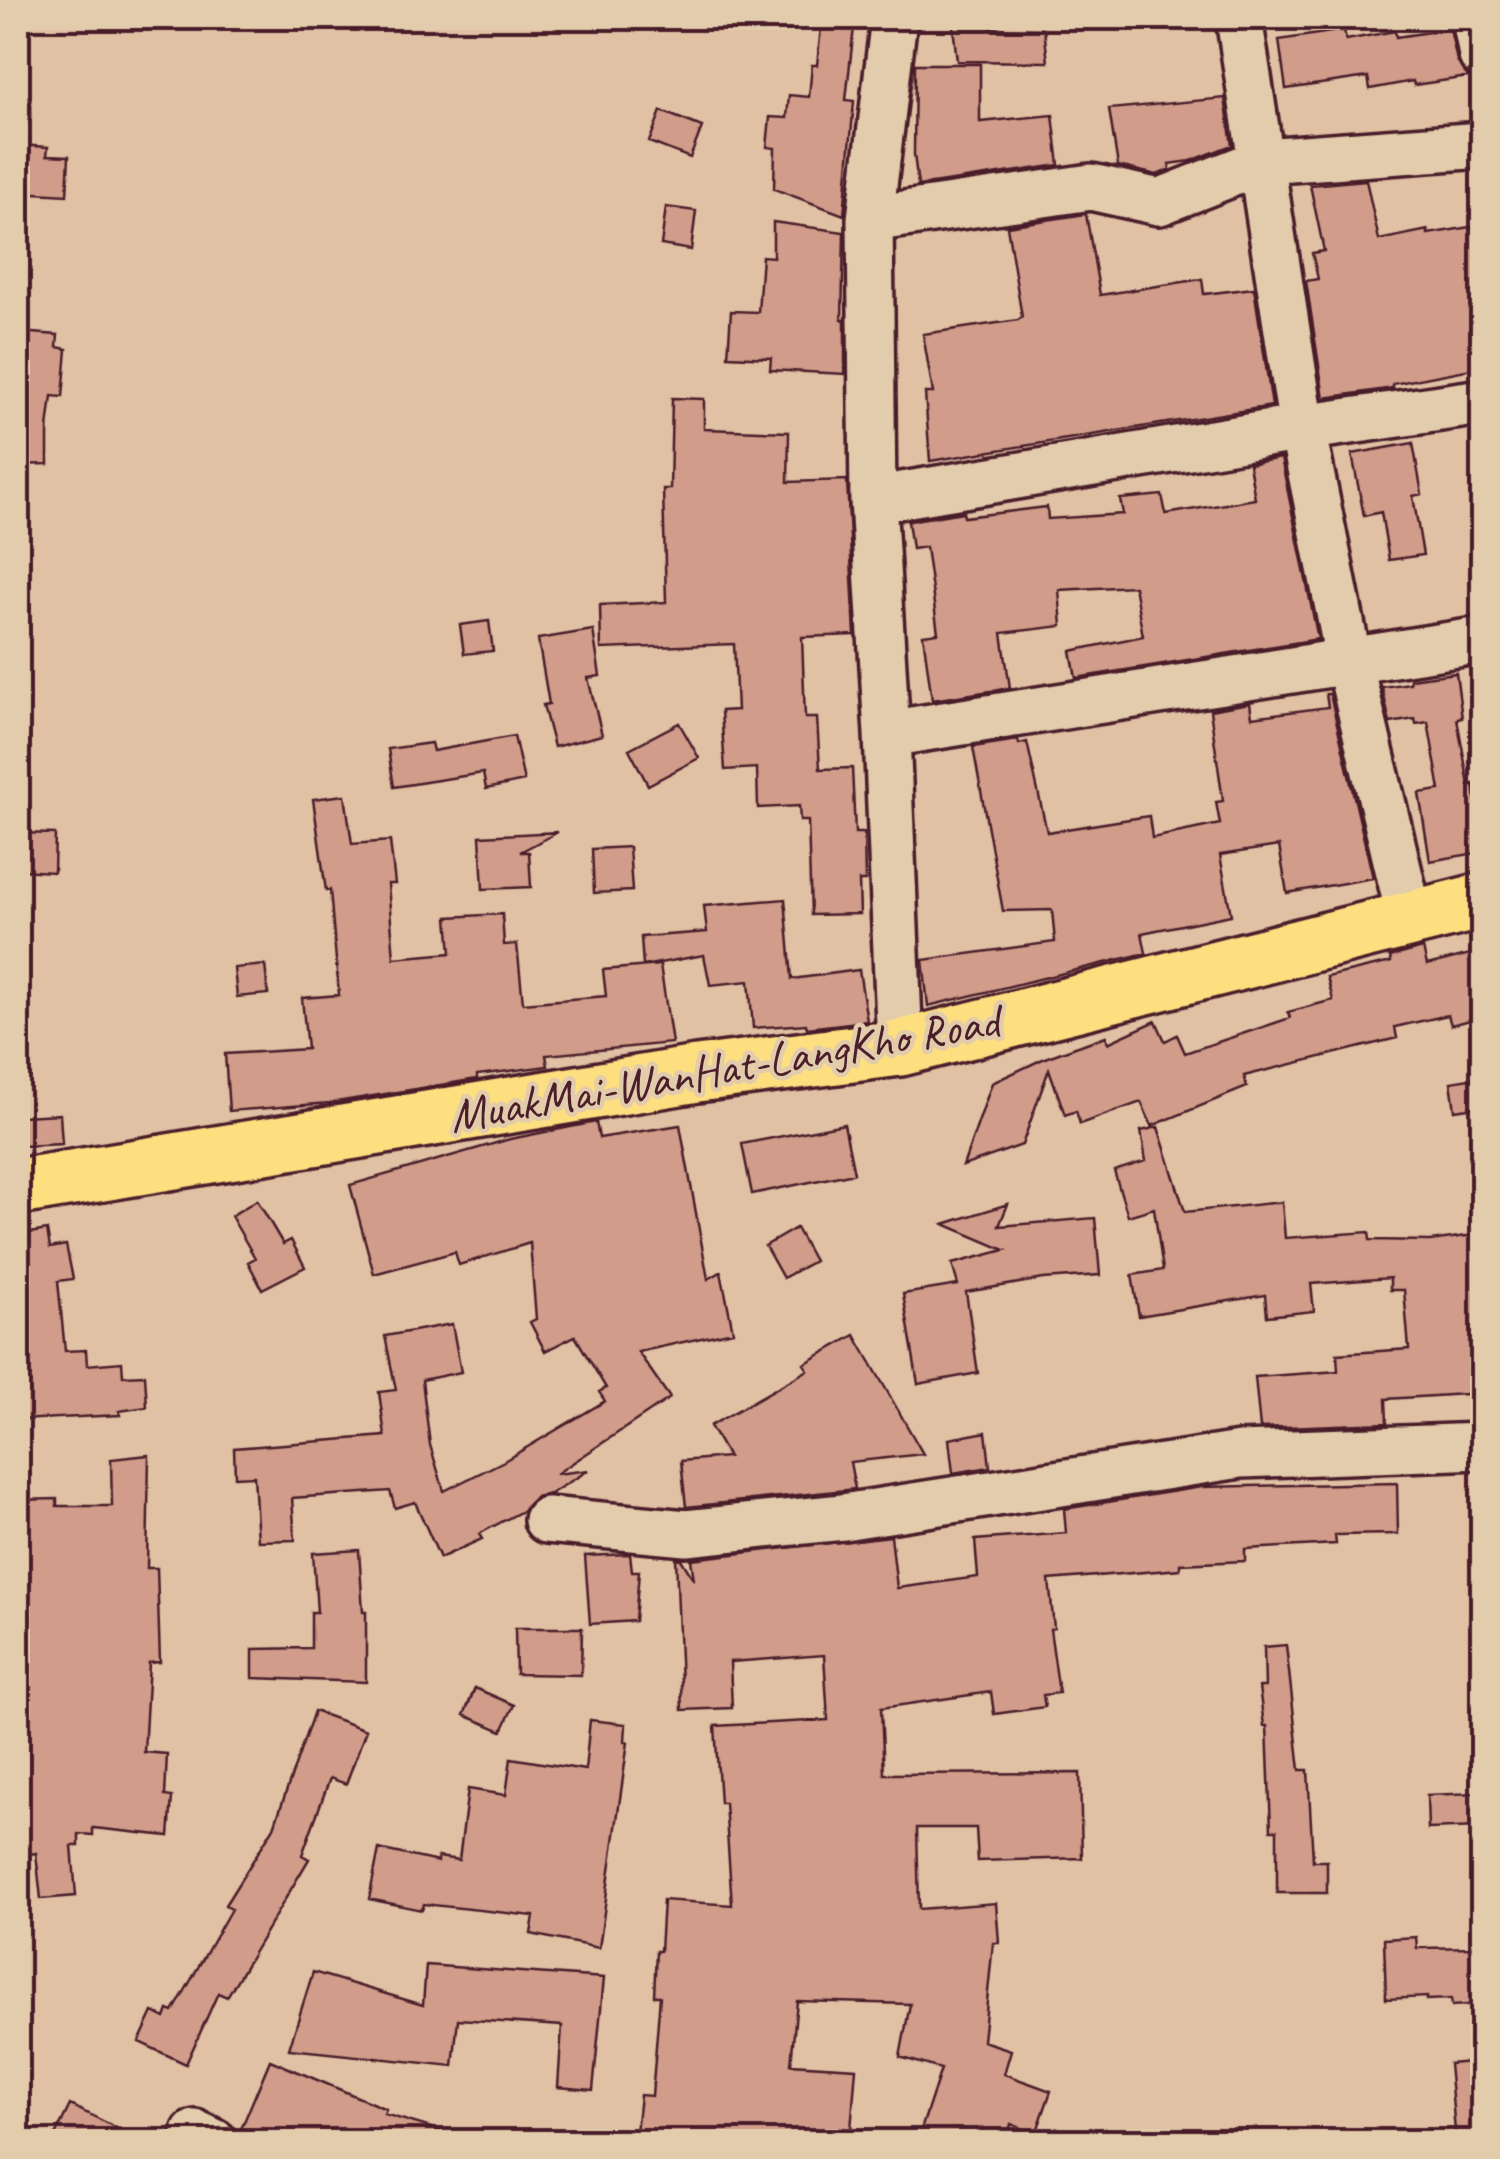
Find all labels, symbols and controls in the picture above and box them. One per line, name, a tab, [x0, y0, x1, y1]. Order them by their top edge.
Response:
street label: MuakMai-WanHat-LangKho Road	[445, 989, 1010, 1146]

